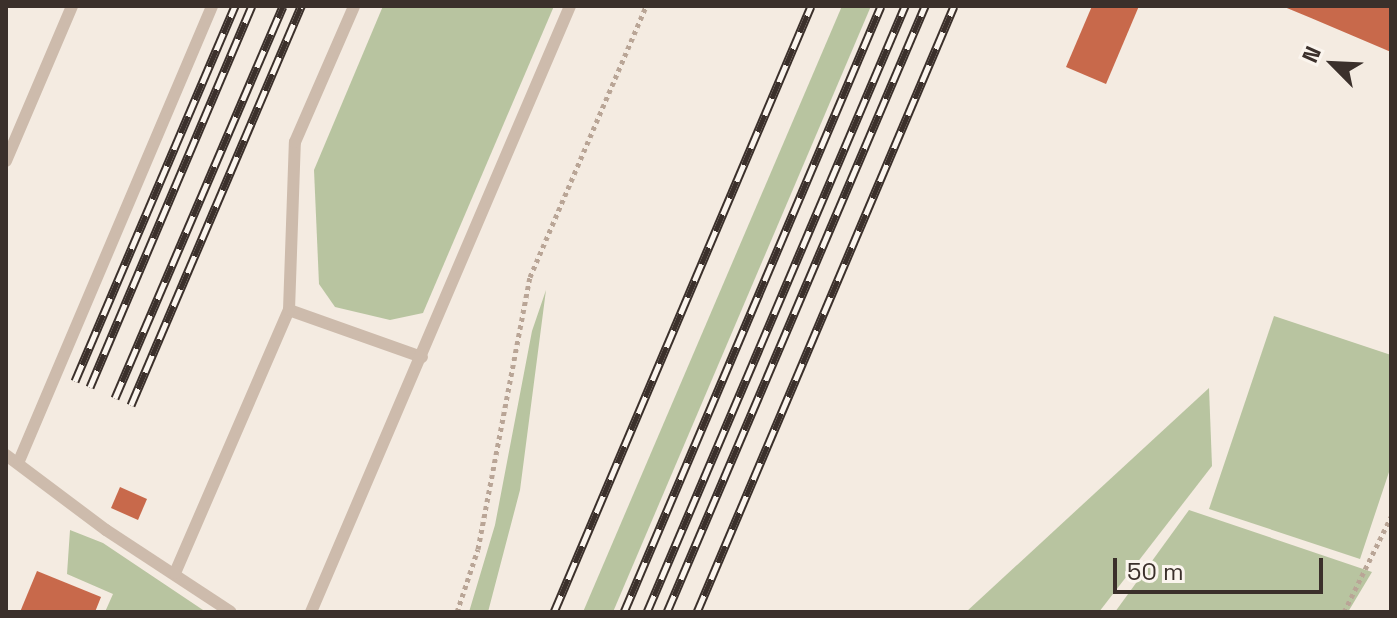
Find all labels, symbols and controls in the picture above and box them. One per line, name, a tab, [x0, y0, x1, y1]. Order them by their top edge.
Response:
north arrow	[1293, 24, 1373, 104]
text: N	[1295, 42, 1327, 67]
scale bar	[1117, 542, 1327, 592]
text: 50 m	[1127, 556, 1184, 587]

